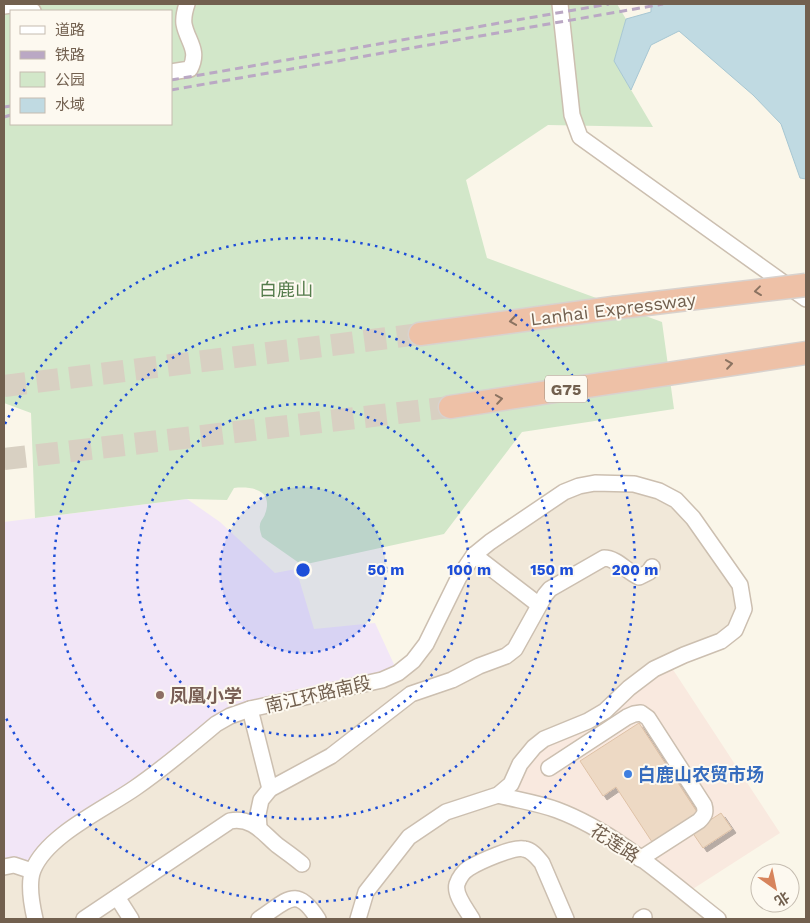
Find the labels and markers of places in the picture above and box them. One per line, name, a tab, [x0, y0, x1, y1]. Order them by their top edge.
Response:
centre of rings	[294, 561, 312, 579]
place label: 凤凰小学	[170, 685, 242, 706]
marker: 凤凰小学	[154, 689, 166, 701]
place label: 白鹿山农贸市场	[638, 764, 764, 785]
marker: 白鹿山农贸市场	[622, 768, 634, 780]

